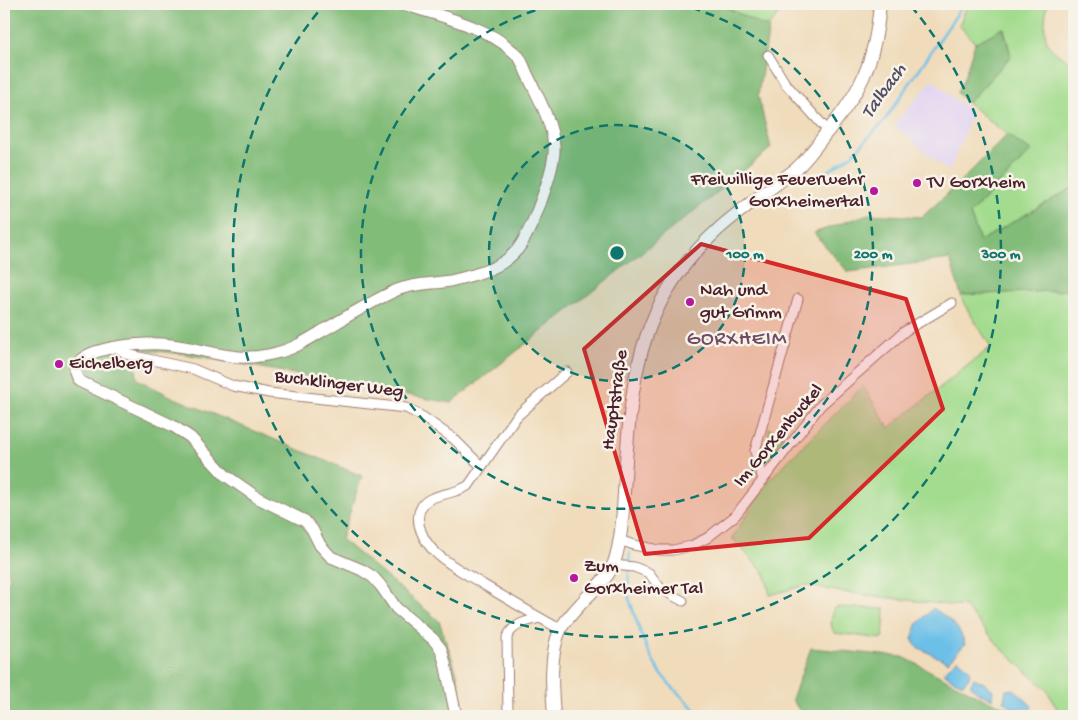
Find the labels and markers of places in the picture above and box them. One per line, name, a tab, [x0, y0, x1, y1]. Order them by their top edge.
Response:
place label: Freiwillige Feuerwehr Gorxheimertal	[690, 169, 866, 214]
place label: TV Gorxheim	[926, 172, 1026, 195]
marker: TV Gorxheim	[911, 177, 923, 189]
marker: Freiwillige Feuerwehr Gorxheimertal	[868, 185, 880, 197]
centre of rings	[608, 244, 626, 262]
place label: Nah und gut Grimm	[700, 280, 782, 325]
marker: Nah und gut Grimm	[684, 296, 696, 308]
place label: Eichelberg	[69, 353, 153, 376]
marker: Eichelberg	[53, 358, 65, 370]
place label: Zum Gorxheimer Tal	[584, 556, 703, 601]
marker: Zum Gorxheimer Tal	[568, 572, 580, 584]

